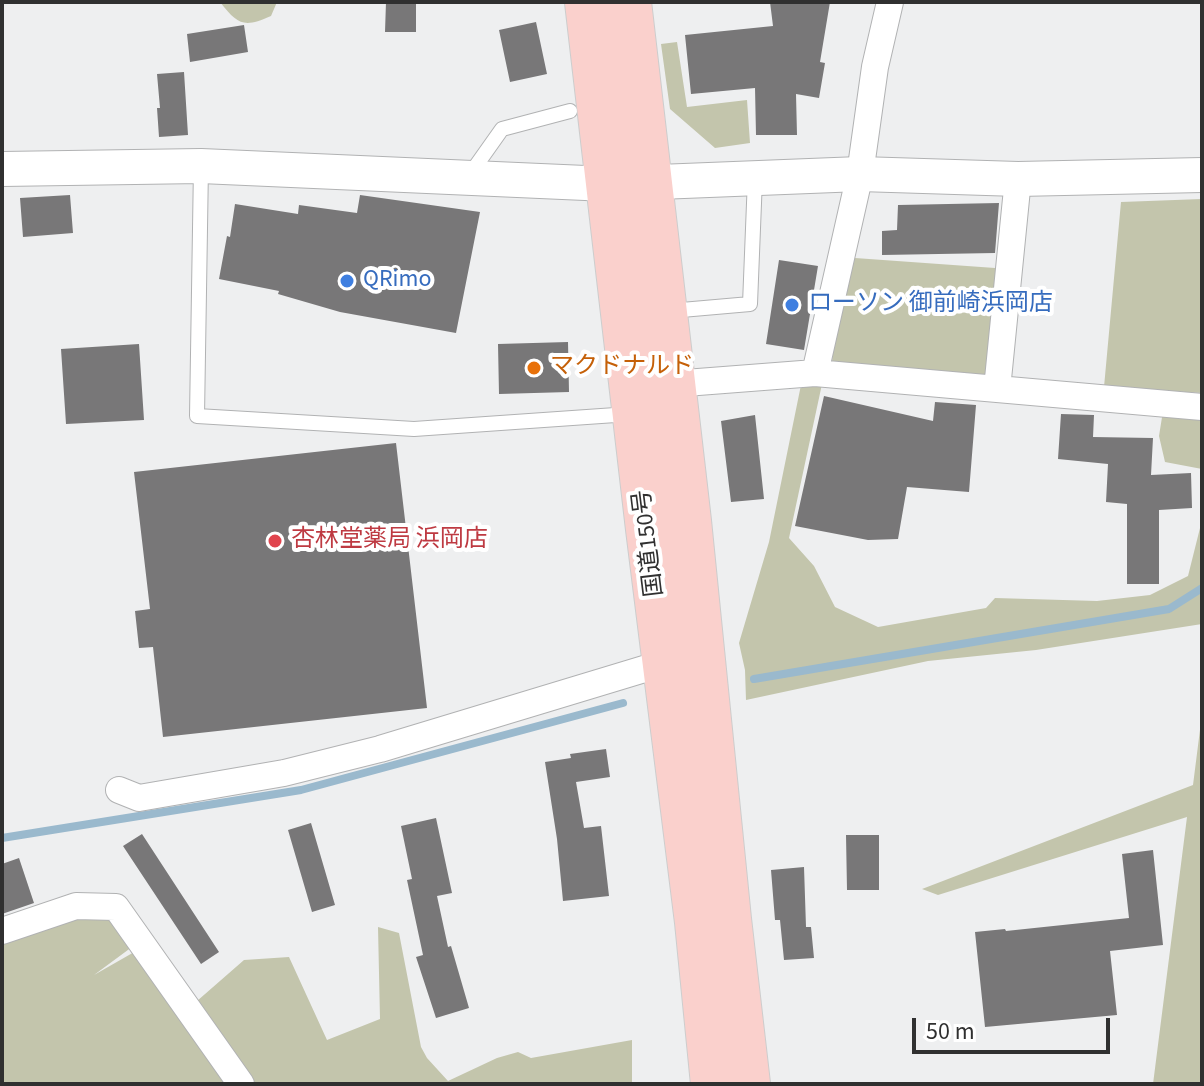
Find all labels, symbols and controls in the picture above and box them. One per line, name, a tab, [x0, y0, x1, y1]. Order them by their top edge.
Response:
place label: QRimo	[363, 267, 431, 295]
marker: QRimo	[338, 272, 356, 290]
place label: ローソン 御前崎浜岡店	[808, 291, 1053, 319]
marker: ローソン 御前崎浜岡店	[783, 296, 801, 314]
place label: マクドナルド	[550, 354, 694, 382]
marker: マクドナルド	[525, 359, 543, 377]
street label: 国道150号	[629, 488, 671, 598]
place label: 杏林堂薬局 浜岡店	[291, 527, 488, 555]
marker: 杏林堂薬局 浜岡店	[266, 532, 284, 550]
scale bar	[916, 1002, 1114, 1052]
text: 50 m	[926, 1014, 975, 1049]

